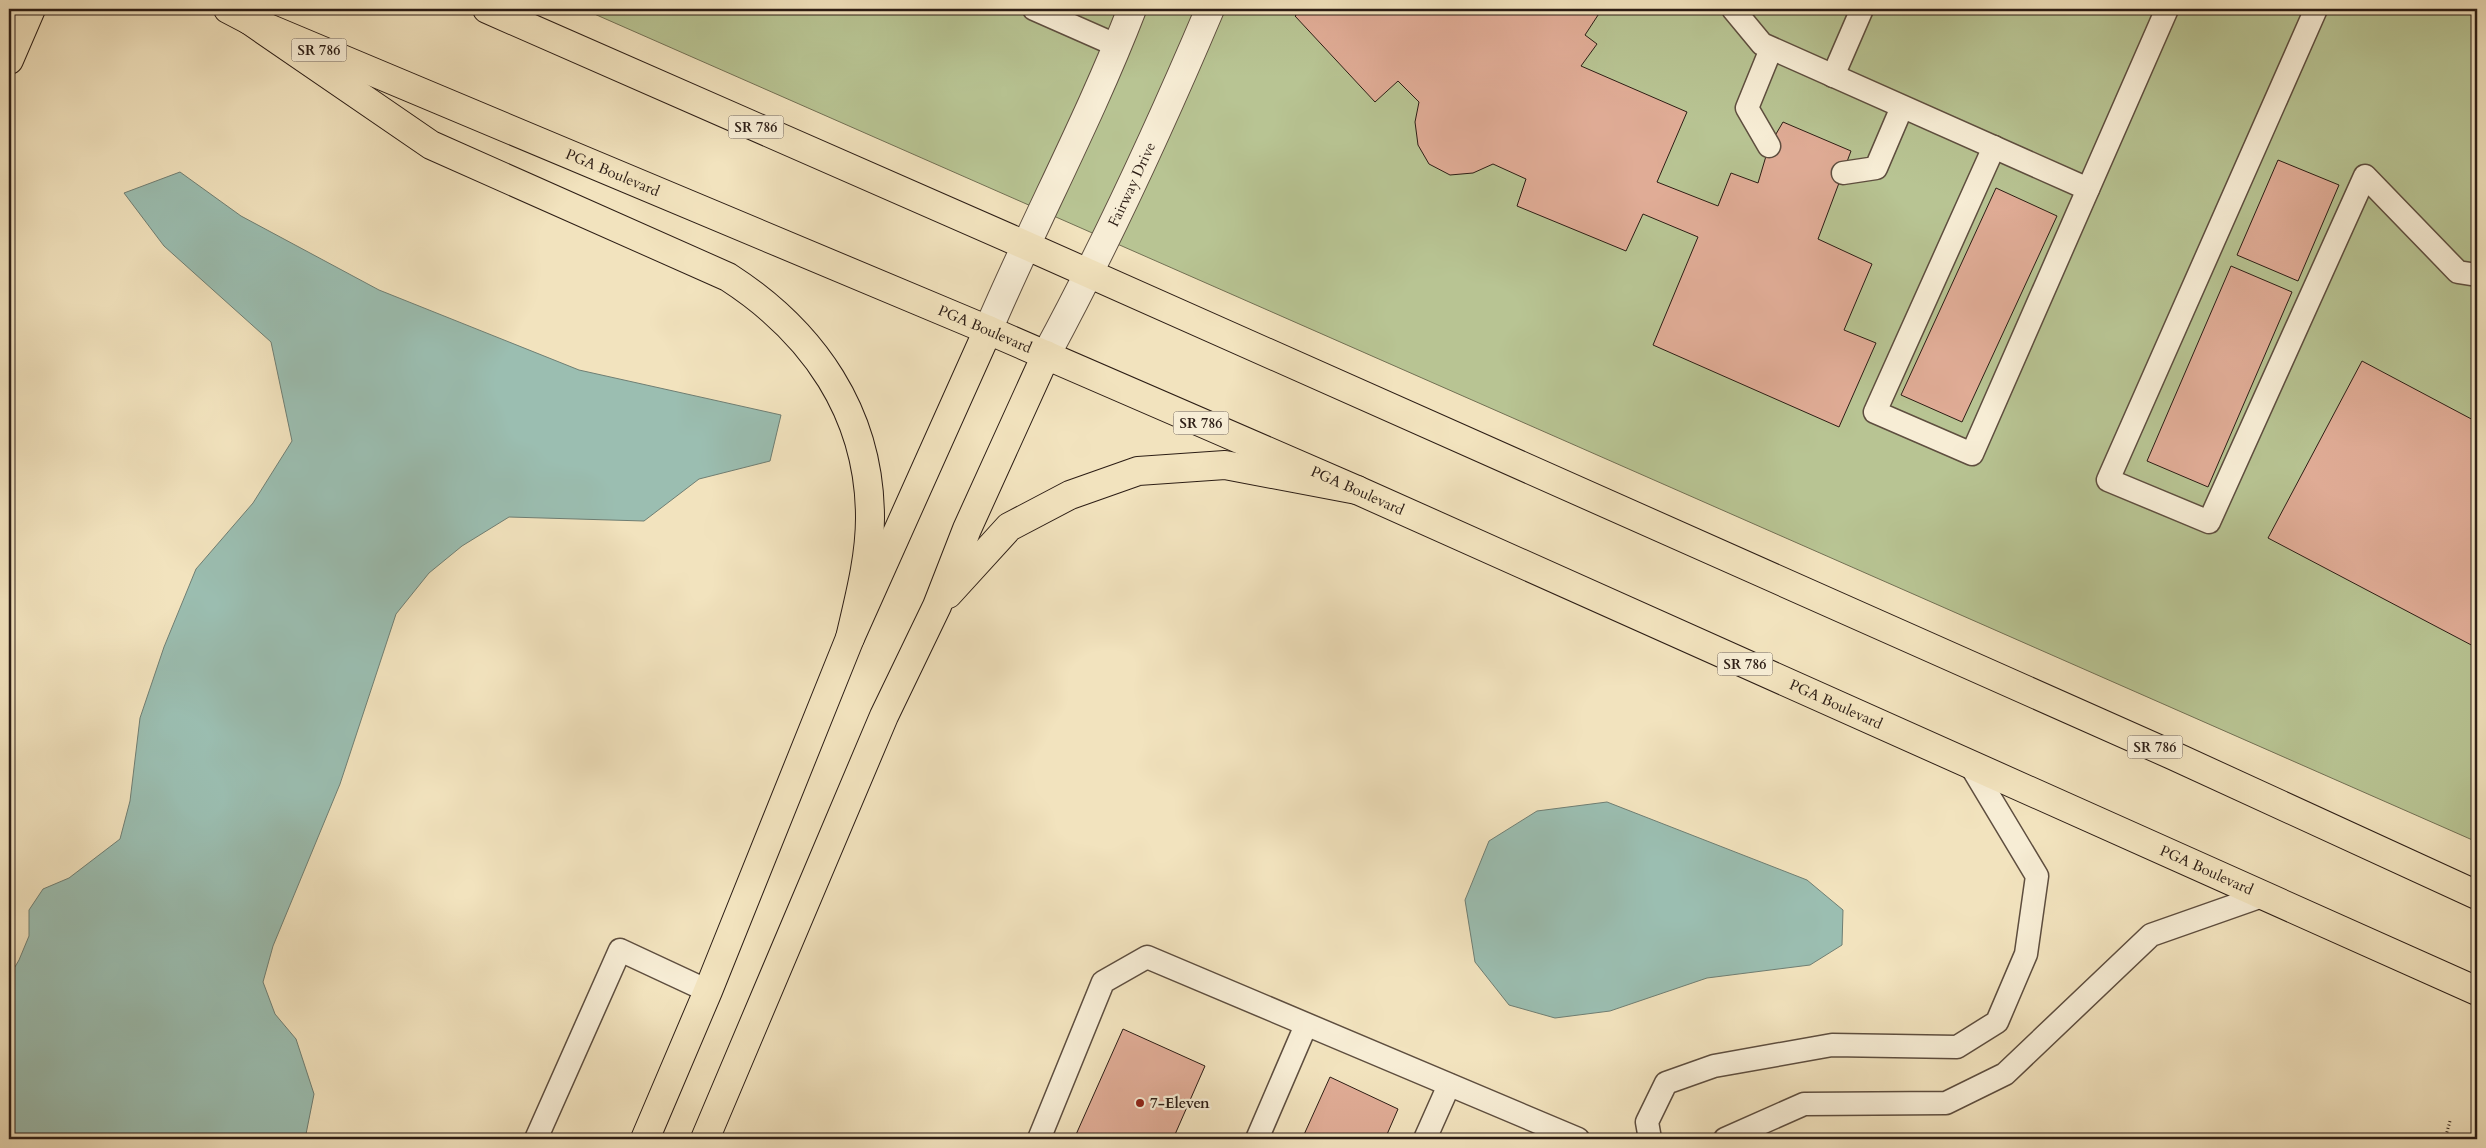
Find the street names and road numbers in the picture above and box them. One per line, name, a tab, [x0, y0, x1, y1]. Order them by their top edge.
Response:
road number: SR 786	[292, 38, 346, 62]
road number: SR 786	[728, 115, 784, 138]
street label: Fairway Drive	[1103, 139, 1160, 230]
street label: PGA Boulevard	[563, 144, 663, 201]
street label: PGA Boulevard	[935, 300, 1035, 358]
road number: SR 786	[1174, 412, 1228, 434]
street label: PGA Boulevard	[1308, 461, 1407, 520]
road number: SR 786	[1718, 652, 1772, 676]
street label: PGA Boulevard	[1786, 675, 1886, 734]
road number: SR 786	[2128, 736, 2182, 759]
street label: PGA Boulevard	[2157, 840, 2256, 900]

